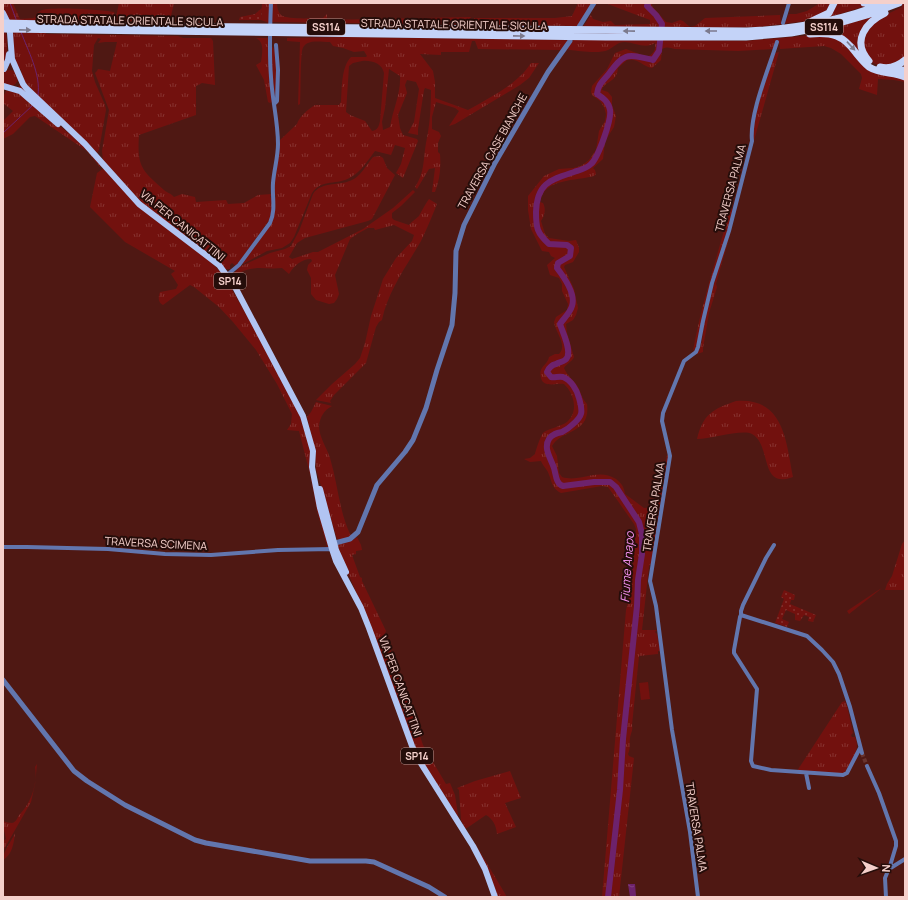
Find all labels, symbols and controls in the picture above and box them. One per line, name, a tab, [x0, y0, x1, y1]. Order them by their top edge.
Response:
street label: STRADA STATALE ORIENTALE SICULA	[37, 11, 223, 29]
street label: STRADA STATALE ORIENTALE SICULA	[361, 15, 547, 33]
road number: SS114	[307, 19, 345, 35]
road number: SS114	[805, 19, 843, 35]
one-way arrow	[19, 27, 32, 33]
one-way arrow	[623, 27, 635, 34]
one-way arrow	[704, 28, 717, 34]
one-way arrow	[513, 33, 526, 39]
one-way arrow	[846, 41, 855, 51]
street label: TRAVERSA CASE BIANCHE	[454, 90, 530, 212]
street label: TRAVERSA PALMA	[711, 142, 749, 234]
street label: VIA PER CANICATTINI	[137, 186, 229, 264]
road number: SP14	[214, 273, 246, 289]
street label: TRAVERSA PALMA	[639, 461, 667, 553]
water label: Fiume Anapo	[616, 530, 638, 603]
street label: TRAVERSA SCIMENA	[104, 533, 208, 553]
street label: VIA PER CANICATTINI	[376, 634, 426, 738]
road number: SP14	[401, 748, 433, 764]
street label: TRAVERSA PALMA	[683, 781, 711, 873]
north arrow	[856, 848, 896, 888]
text: N	[879, 864, 894, 873]

